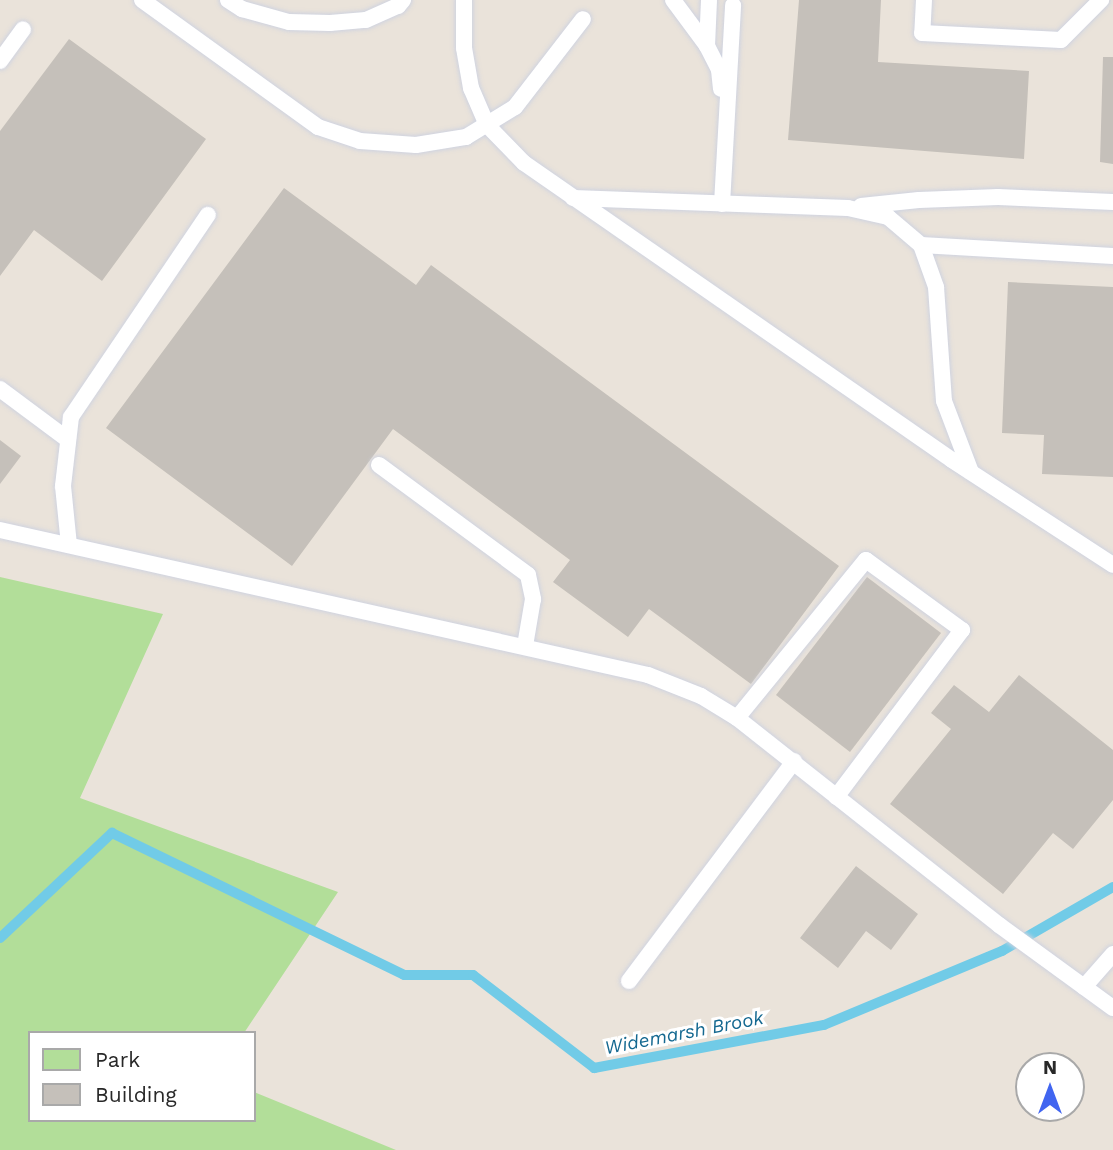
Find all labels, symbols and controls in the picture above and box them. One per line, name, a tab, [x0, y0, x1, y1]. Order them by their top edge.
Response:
water label: Widemarsh Brook	[603, 1006, 765, 1060]
legend	[28, 1031, 256, 1122]
text: Park	[95, 1047, 140, 1072]
north arrow	[1015, 1052, 1085, 1122]
text: N	[1043, 1056, 1057, 1079]
text: Building	[95, 1082, 177, 1107]

